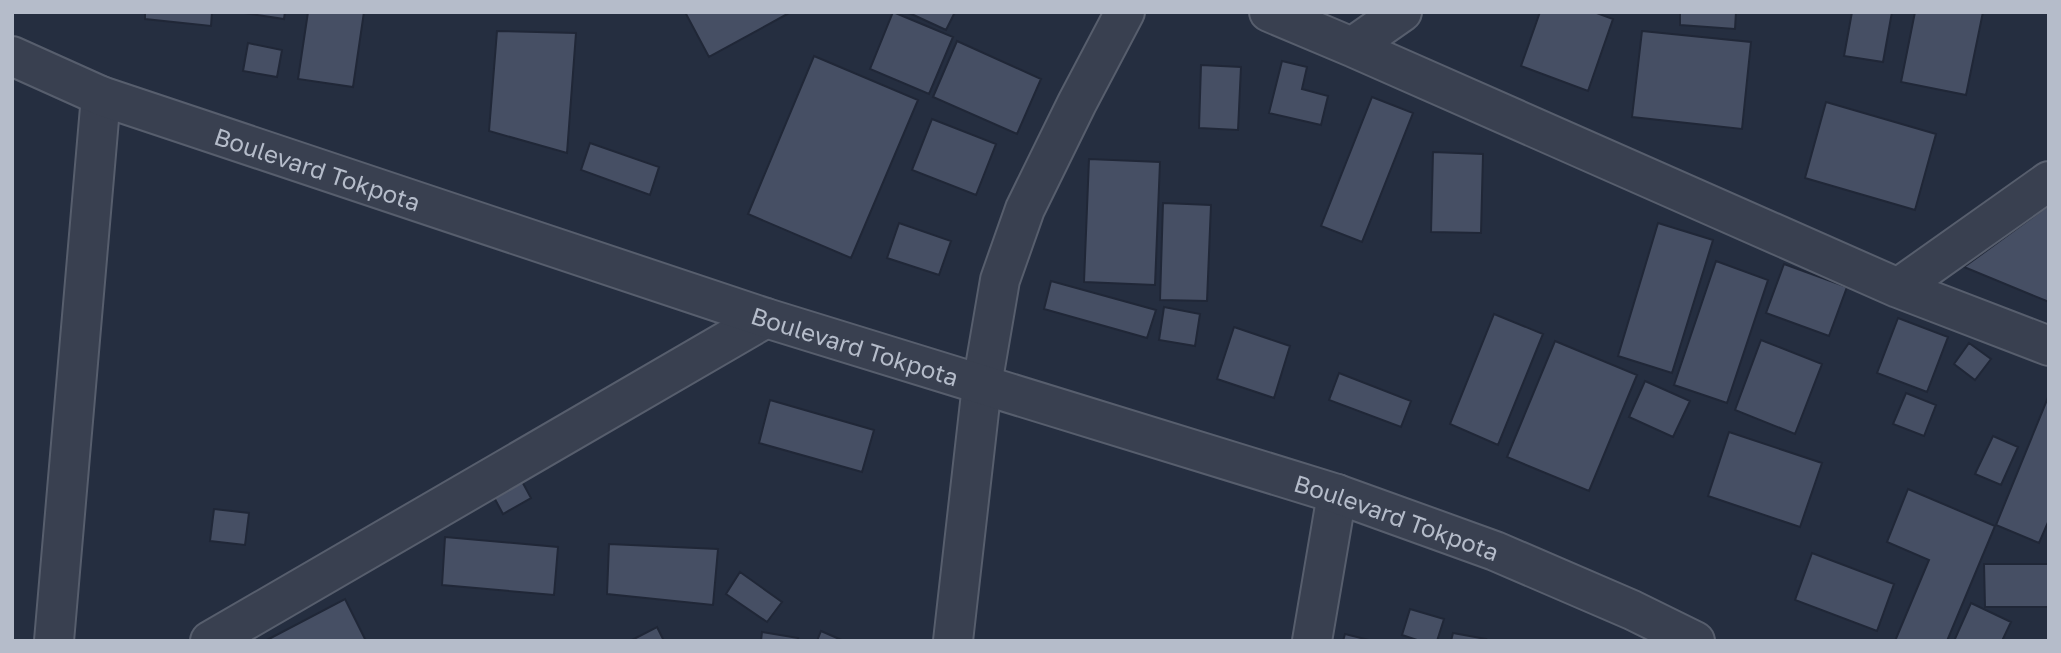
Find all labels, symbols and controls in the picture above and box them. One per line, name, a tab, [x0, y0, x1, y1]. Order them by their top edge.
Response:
street label: Boulevard Tokpota	[211, 121, 424, 216]
street label: Boulevard Tokpota	[748, 300, 962, 391]
street label: Boulevard Tokpota	[1291, 467, 1503, 566]

